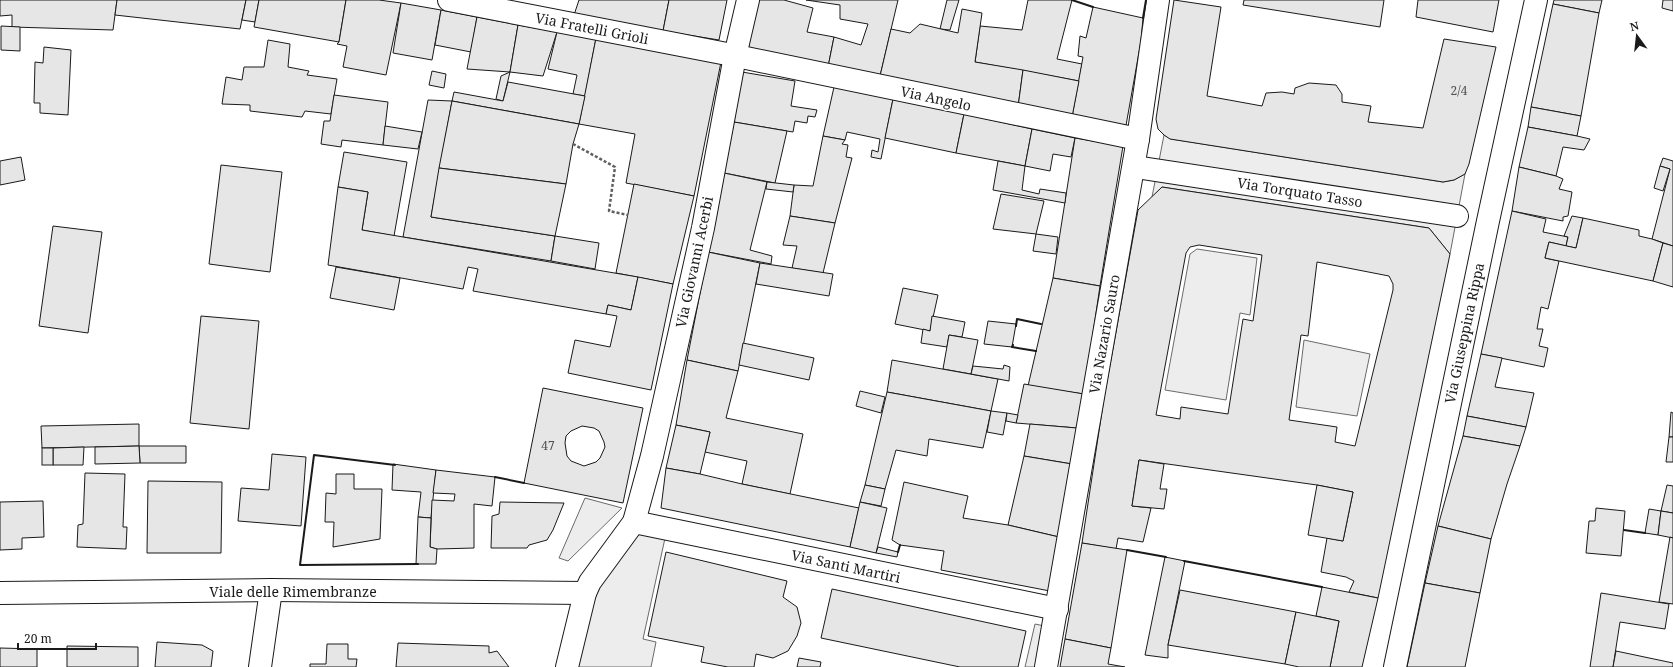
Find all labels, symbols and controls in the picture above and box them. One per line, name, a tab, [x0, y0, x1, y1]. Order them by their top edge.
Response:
street label: Via Fratelli Grioli	[534, 8, 651, 48]
north arrow	[1617, 16, 1657, 56]
text: N	[1628, 17, 1641, 34]
street label: Via Angelo	[899, 81, 973, 115]
house number: 2/4	[1451, 82, 1468, 99]
street label: Via Torquato Tasso	[1236, 173, 1364, 211]
street label: Via Giovanni Acerbi	[671, 194, 717, 329]
street label: Via Giuseppina Rippa	[1440, 261, 1488, 405]
street label: Via Nazario Sauro	[1084, 273, 1124, 395]
house number: 47	[541, 437, 555, 454]
street label: Via Santi Martiri	[790, 545, 903, 587]
street label: Viale delle Rimembranze	[209, 582, 377, 601]
scale bar	[18, 625, 96, 651]
text: 20 m	[24, 630, 52, 647]

